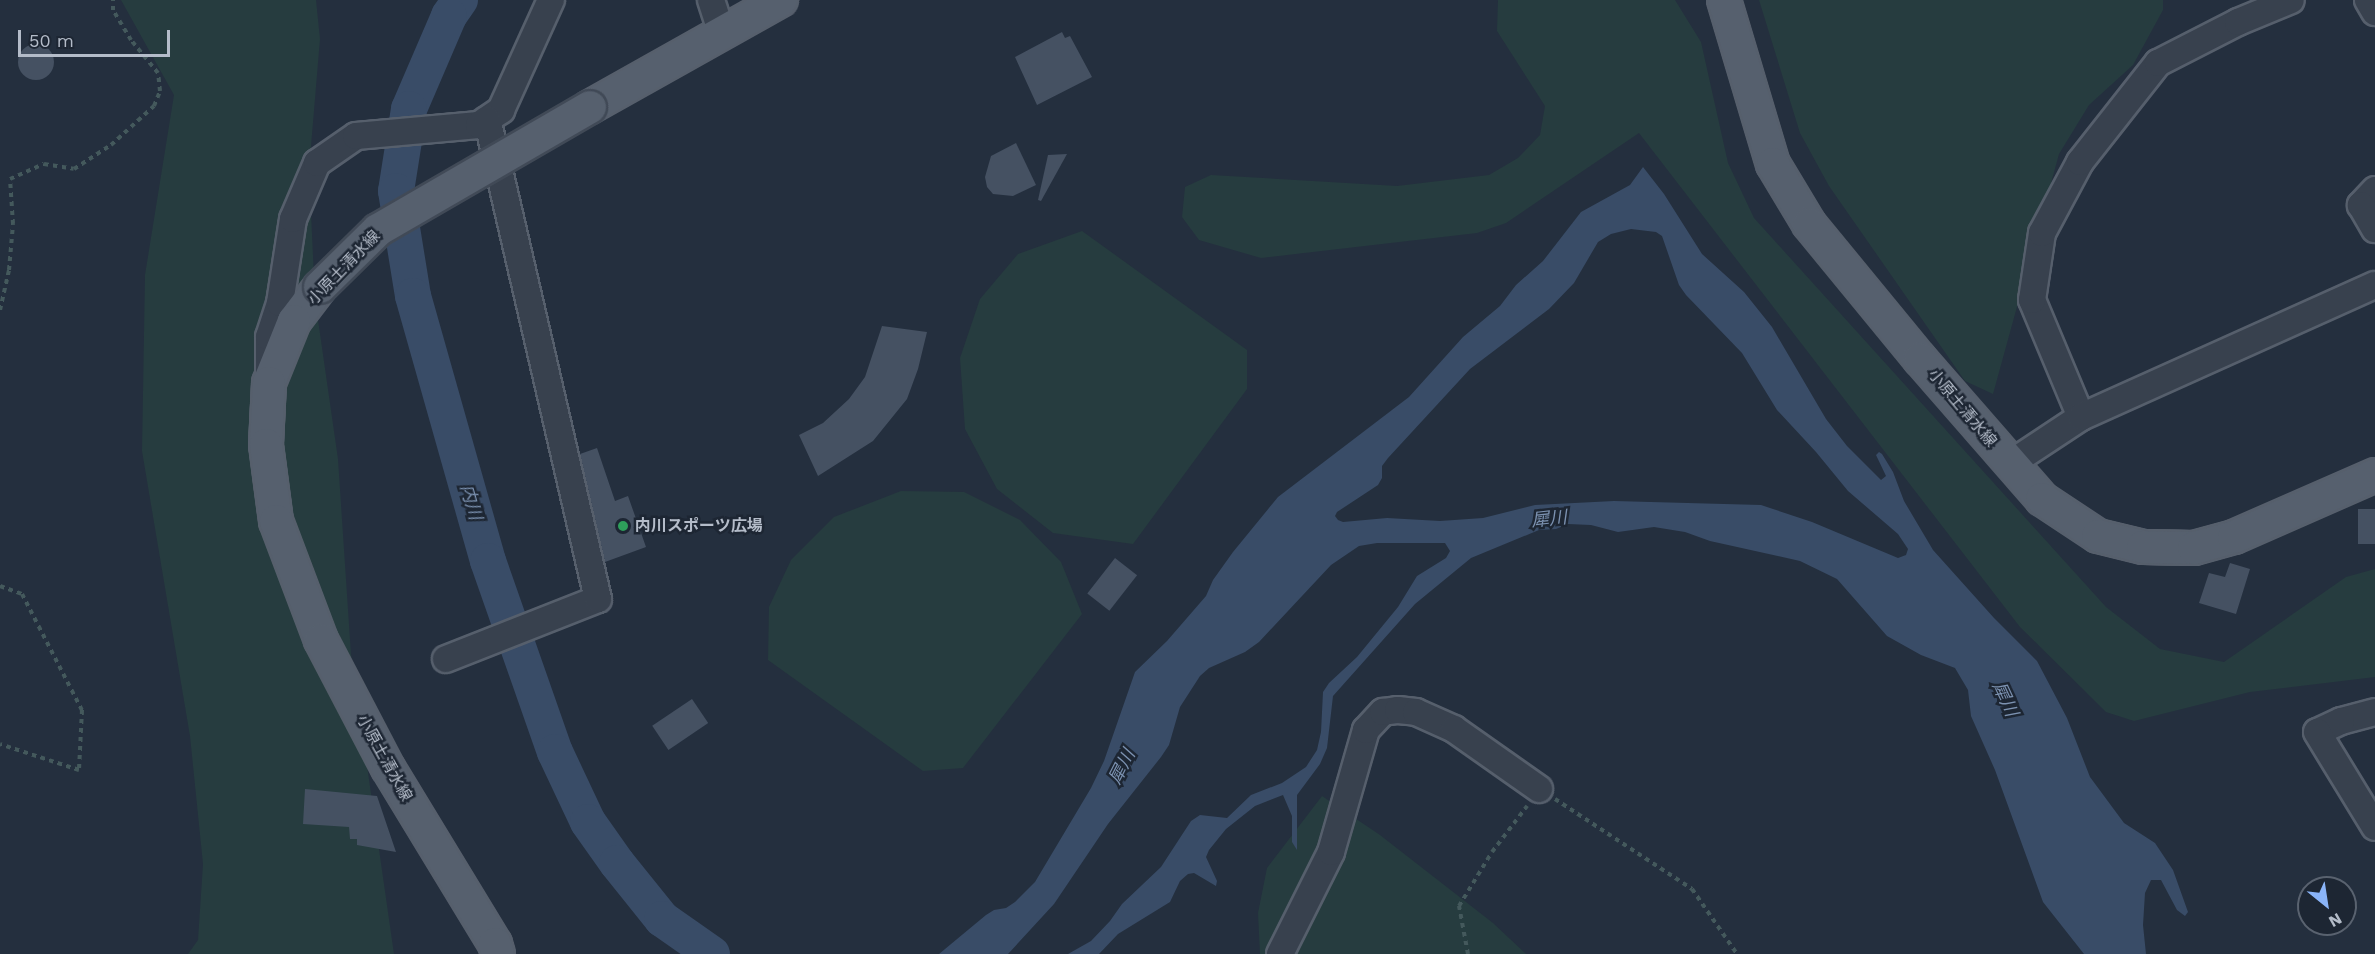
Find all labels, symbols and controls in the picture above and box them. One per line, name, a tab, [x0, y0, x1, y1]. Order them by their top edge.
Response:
scale bar	[21, 18, 172, 56]
text: 50 m	[29, 30, 74, 51]
street label: 小原土清水線	[304, 227, 384, 309]
street label: 小原土清水線	[1924, 365, 2000, 451]
water label: 内川	[456, 482, 486, 522]
water label: 犀川	[1530, 506, 1568, 532]
place label: 内川スポーツ広場	[635, 516, 763, 536]
marker: 内川スポーツ広場	[616, 519, 630, 533]
water label: 犀川	[1988, 678, 2022, 720]
street label: 小原土清水線	[352, 711, 416, 805]
water label: 犀川	[1104, 746, 1140, 788]
north arrow	[2297, 876, 2357, 936]
text: N	[2325, 909, 2345, 931]

